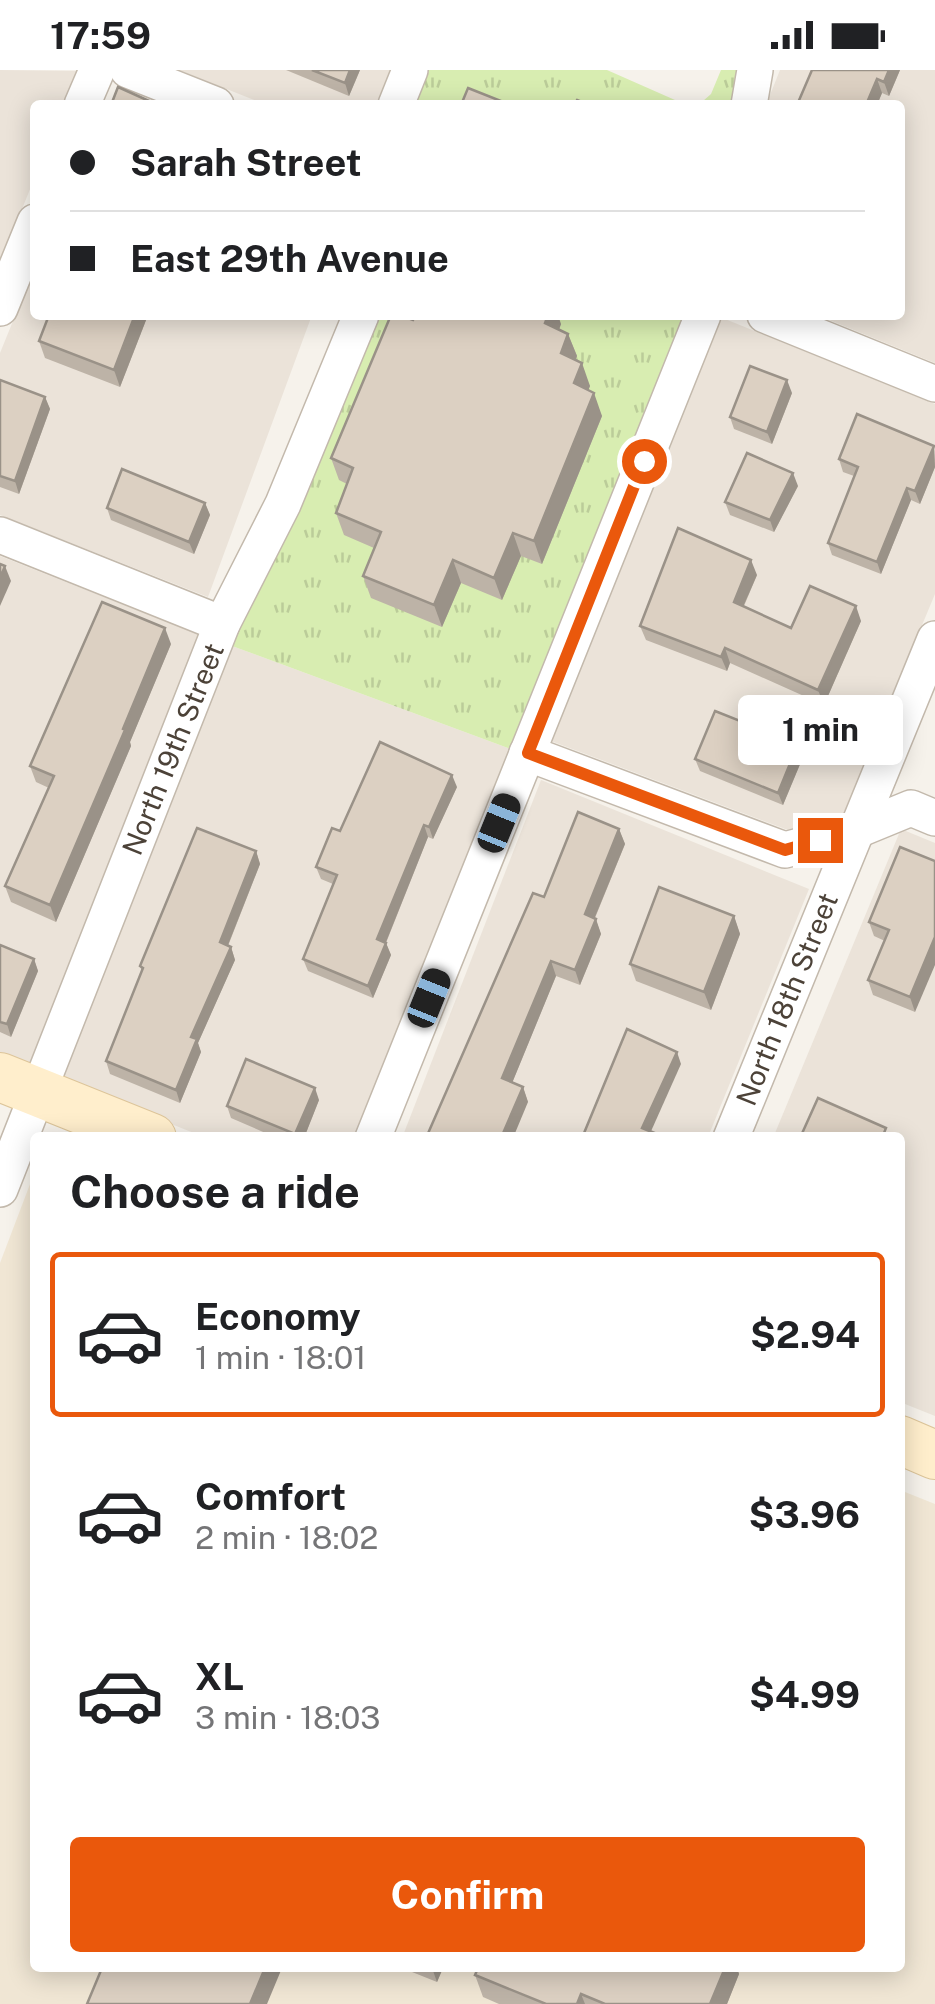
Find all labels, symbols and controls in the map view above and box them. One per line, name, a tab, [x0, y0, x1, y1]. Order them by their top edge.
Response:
text: 17:59	[50, 13, 151, 58]
text: Sarah Street	[130, 140, 362, 185]
text: East 29th Avenue	[130, 236, 449, 281]
route start	[622, 439, 667, 484]
street label: North 19th Street	[115, 638, 230, 860]
callout: 1 min	[738, 695, 902, 765]
text: 1 min	[782, 711, 859, 748]
car	[474, 790, 524, 856]
route end	[798, 818, 843, 863]
street label: North 18th Street	[729, 888, 844, 1110]
car	[404, 965, 454, 1031]
text: Choose a ride	[70, 1165, 360, 1218]
icon: car	[75, 1290, 165, 1380]
text: Economy	[195, 1294, 361, 1339]
text: $2.94	[750, 1312, 860, 1357]
text: 1 min · 18:01	[195, 1339, 366, 1376]
icon: car	[75, 1470, 165, 1560]
text: Comfort	[195, 1474, 346, 1519]
text: $3.96	[749, 1492, 860, 1537]
text: 2 min · 18:02	[195, 1519, 378, 1556]
icon: car	[75, 1650, 165, 1740]
text: XL	[195, 1654, 244, 1699]
text: $4.99	[749, 1672, 860, 1717]
text: 3 min · 18:03	[195, 1699, 380, 1736]
button: Confirm	[70, 1837, 865, 1952]

